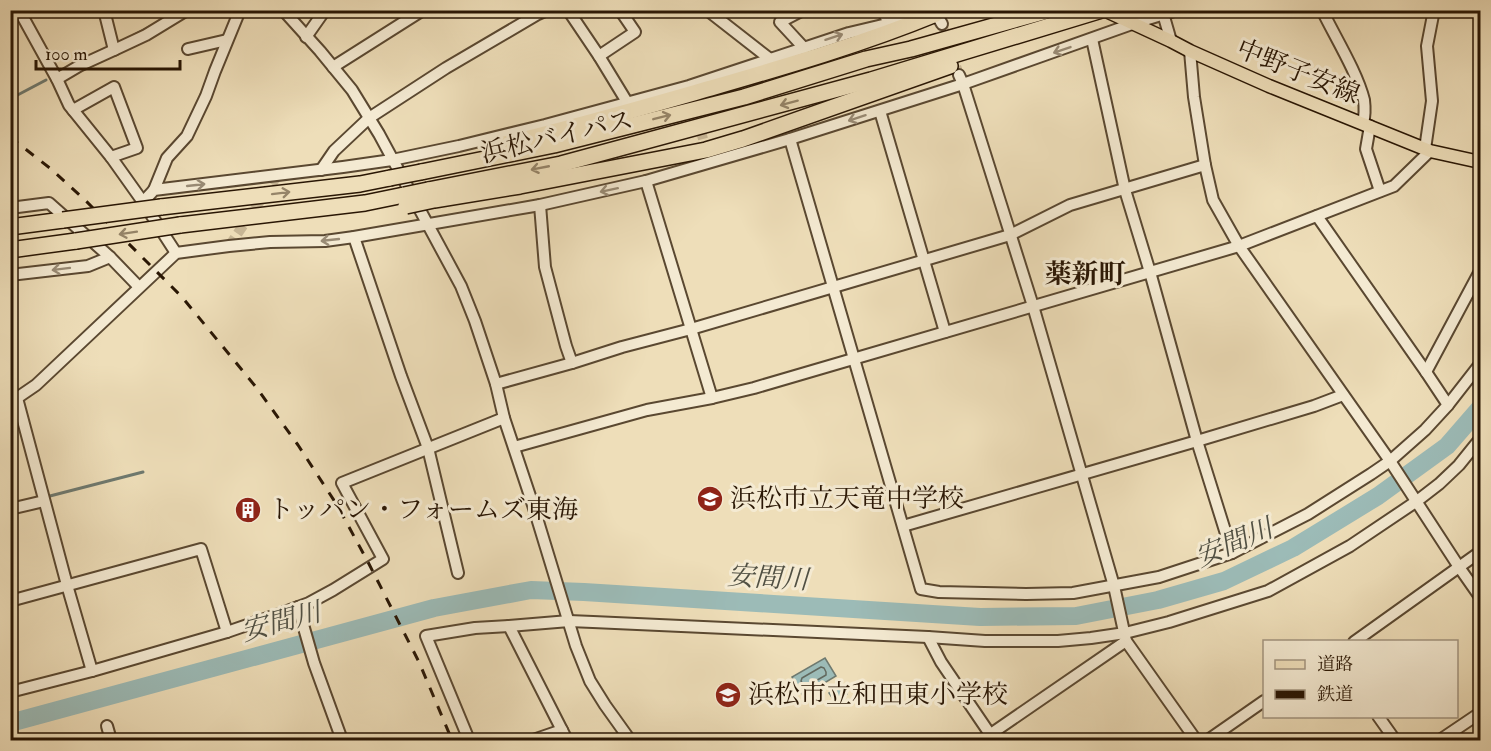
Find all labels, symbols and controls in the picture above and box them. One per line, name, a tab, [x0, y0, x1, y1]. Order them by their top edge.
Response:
one-way arrow	[825, 31, 843, 42]
scale bar	[36, 33, 180, 71]
street label: 中野子安線	[1232, 33, 1364, 111]
text: 100 m	[45, 43, 88, 66]
one-way arrow	[1053, 45, 1072, 56]
one-way arrow	[780, 97, 799, 109]
street label: 浜松バイパス	[478, 104, 636, 170]
one-way arrow	[652, 111, 671, 123]
one-way arrow	[848, 113, 867, 124]
one-way arrow	[530, 163, 550, 174]
one-way arrow	[186, 180, 206, 191]
one-way arrow	[600, 184, 619, 196]
one-way arrow	[271, 187, 291, 198]
one-way arrow	[119, 228, 138, 239]
one-way arrow	[320, 235, 340, 246]
district label: 薬新町	[1045, 258, 1126, 291]
one-way arrow	[52, 264, 71, 275]
place label: 浜松市立天竜中学校	[730, 483, 964, 515]
school or university icon: 浜松市立天竜中学校	[695, 484, 725, 514]
place label: トッパン・フォームズ東海	[268, 494, 578, 526]
building icon: トッパン・フォームズ東海	[233, 495, 263, 525]
water label: 安間川	[1190, 511, 1280, 574]
water label: 安間川	[727, 559, 812, 597]
water label: 安間川	[238, 595, 327, 648]
legend	[1263, 640, 1458, 718]
text: 道路	[1317, 653, 1353, 676]
place label: 浜松市立和田東小学校	[748, 679, 1008, 711]
school or university icon: 浜松市立和田東小学校	[713, 680, 743, 710]
text: 鉄道	[1317, 683, 1353, 706]

